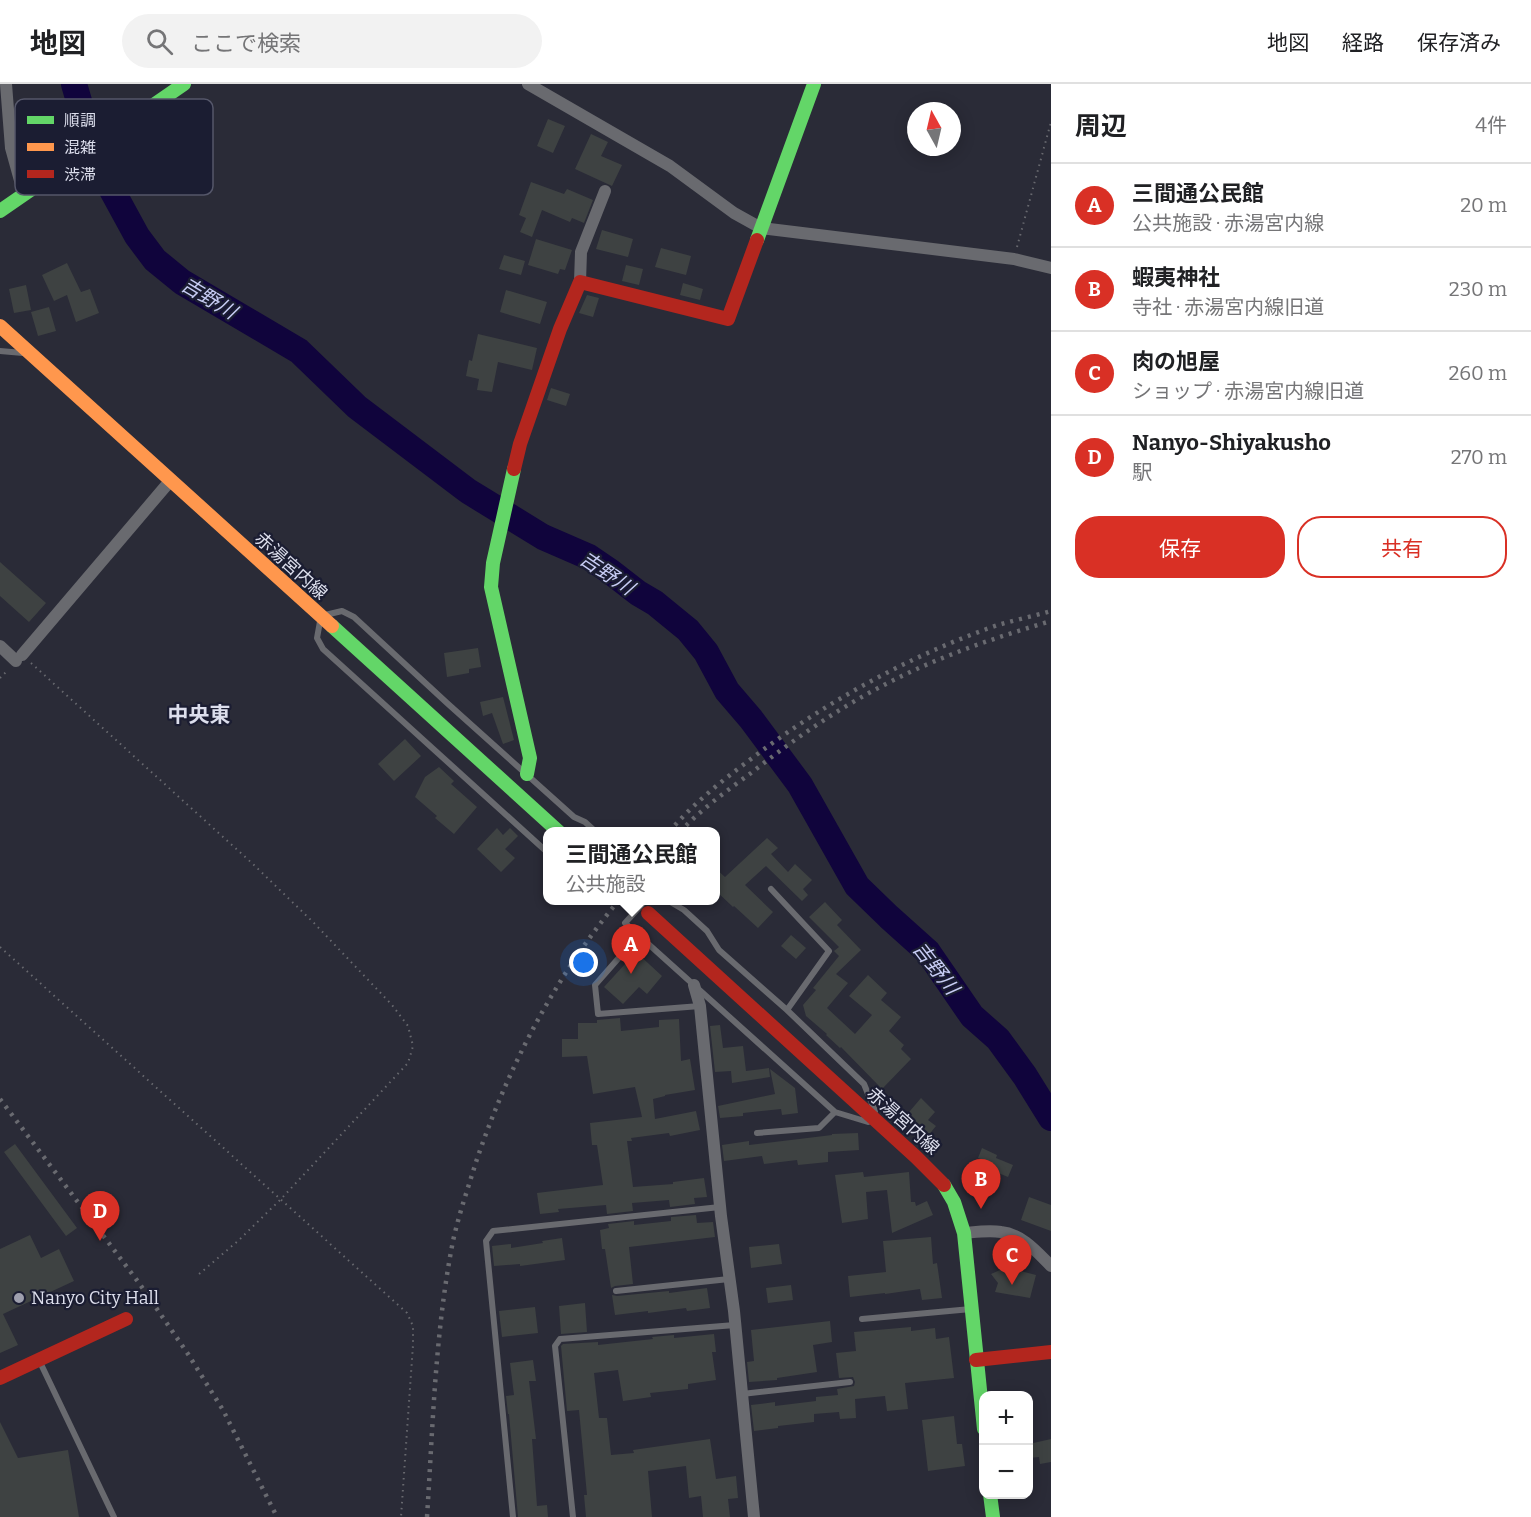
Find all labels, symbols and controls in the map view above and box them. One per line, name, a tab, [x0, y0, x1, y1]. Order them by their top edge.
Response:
search box	[122, 14, 542, 68]
icon: search	[143, 25, 176, 58]
text: 地図	[30, 27, 86, 60]
text: ここで検索	[191, 30, 301, 57]
text: 地図	[1267, 30, 1309, 56]
text: 経路	[1342, 30, 1384, 56]
text: 保存済み	[1417, 30, 1501, 56]
legend	[15, 99, 213, 195]
north arrow	[907, 102, 961, 156]
text: 順調	[64, 111, 96, 130]
text: 周辺	[1075, 111, 1127, 142]
text: 4件	[1475, 113, 1507, 137]
text: 混雑	[64, 138, 96, 157]
text: 渋滞	[64, 165, 96, 184]
text: 三間通公民館	[1132, 180, 1264, 207]
text: A	[1087, 193, 1102, 217]
text: 20 m	[1460, 193, 1507, 217]
text: 公共施設 · 赤湯宮内線	[1132, 211, 1324, 235]
text: 蝦夷神社	[1132, 264, 1220, 291]
water label: 吉野川	[177, 272, 243, 325]
text: B	[1088, 277, 1101, 301]
text: 230 m	[1449, 277, 1507, 301]
text: 寺社 · 赤湯宮内線旧道	[1132, 295, 1324, 319]
text: 肉の旭屋	[1132, 348, 1220, 375]
text: C	[1088, 361, 1101, 385]
text: 260 m	[1448, 361, 1507, 385]
text: ショップ · 赤湯宮内線旧道	[1132, 379, 1364, 403]
text: Nanyo-Shiyakusho	[1132, 429, 1331, 456]
text: D	[1087, 445, 1102, 469]
text: 270 m	[1451, 445, 1507, 469]
text: 駅	[1132, 460, 1152, 484]
button: 保存	[1075, 516, 1285, 578]
button: 共有	[1297, 516, 1507, 578]
street label: 赤湯宮内線	[250, 528, 332, 604]
water label: 吉野川	[575, 546, 640, 601]
district label: 中央東	[168, 702, 231, 728]
popup	[543, 827, 720, 905]
text: 三間通公民館	[565, 841, 698, 868]
text: 公共施設	[565, 872, 645, 896]
pin: A	[612, 924, 650, 974]
water label: 吉野川	[908, 937, 965, 1001]
your location	[569, 948, 598, 977]
street label: 赤湯宮内線	[862, 1083, 944, 1159]
pin: B	[962, 1160, 1000, 1209]
pin: D	[80, 1192, 120, 1241]
pin: C	[992, 1236, 1032, 1285]
place label: Nanyo City Hall	[31, 1287, 159, 1309]
marker: Nanyo City Hall	[12, 1291, 26, 1305]
map controls	[979, 1391, 1033, 1499]
button: +	[979, 1391, 1033, 1445]
button: −	[979, 1445, 1033, 1499]

